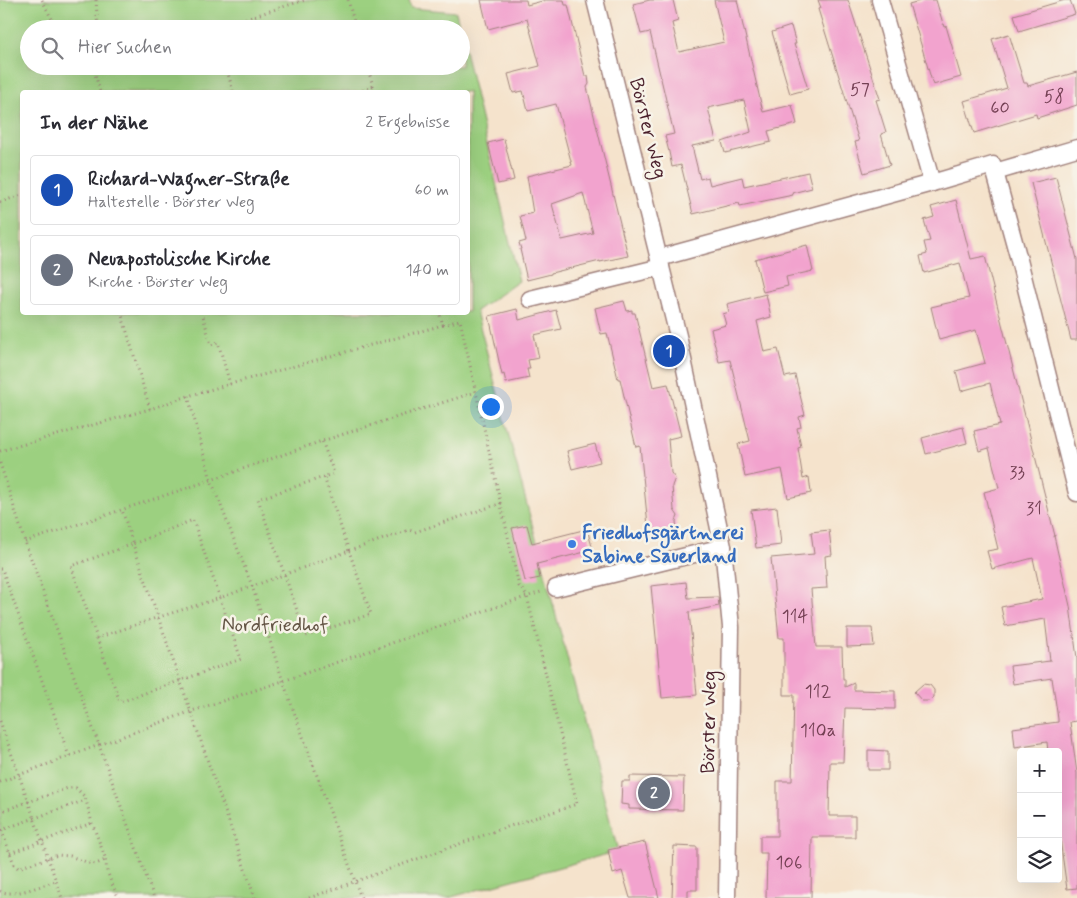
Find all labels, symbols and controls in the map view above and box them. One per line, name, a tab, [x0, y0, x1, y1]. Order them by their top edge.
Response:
search box	[20, 20, 470, 75]
icon: search	[38, 34, 66, 62]
text: Hier suchen	[78, 35, 172, 60]
street label: Börster Weg	[621, 75, 673, 182]
house number: 57	[850, 78, 870, 102]
house number: 58	[1044, 85, 1064, 109]
house number: 60	[990, 96, 1010, 120]
text: In der Nähe	[40, 109, 148, 137]
text: 2 Ergebnisse	[365, 112, 450, 133]
text: Richard-Wagner-Straße	[88, 167, 290, 192]
text: 1	[53, 180, 61, 201]
text: 60 m	[415, 180, 449, 201]
text: Haltestelle · Börster Weg	[88, 192, 255, 213]
text: Neuapostolische Kirche	[88, 247, 271, 272]
text: 2	[53, 260, 61, 281]
text: 140 m	[405, 260, 449, 281]
text: Kirche · Börster Weg	[88, 272, 228, 293]
pin: 1	[653, 332, 685, 370]
your location	[478, 394, 504, 420]
house number: 33	[1009, 461, 1025, 485]
house number: 31	[1026, 497, 1042, 521]
place label: Friedhofsgärtnerei Sabine Sauerland	[582, 520, 744, 570]
marker: Friedhofsgärtnerei Sabine Sauerland	[566, 538, 578, 550]
house number: 114	[782, 605, 809, 629]
park label: Nordfriedhof	[222, 612, 328, 639]
street label: Börster Weg	[695, 670, 725, 774]
house number: 112	[805, 680, 832, 704]
house number: 110a	[800, 719, 836, 743]
map controls	[1017, 748, 1062, 883]
button: +	[1017, 748, 1062, 793]
pin: 2	[638, 774, 670, 812]
button: −	[1017, 793, 1062, 838]
button: layers	[1017, 838, 1062, 883]
house number: 106	[776, 851, 802, 875]

